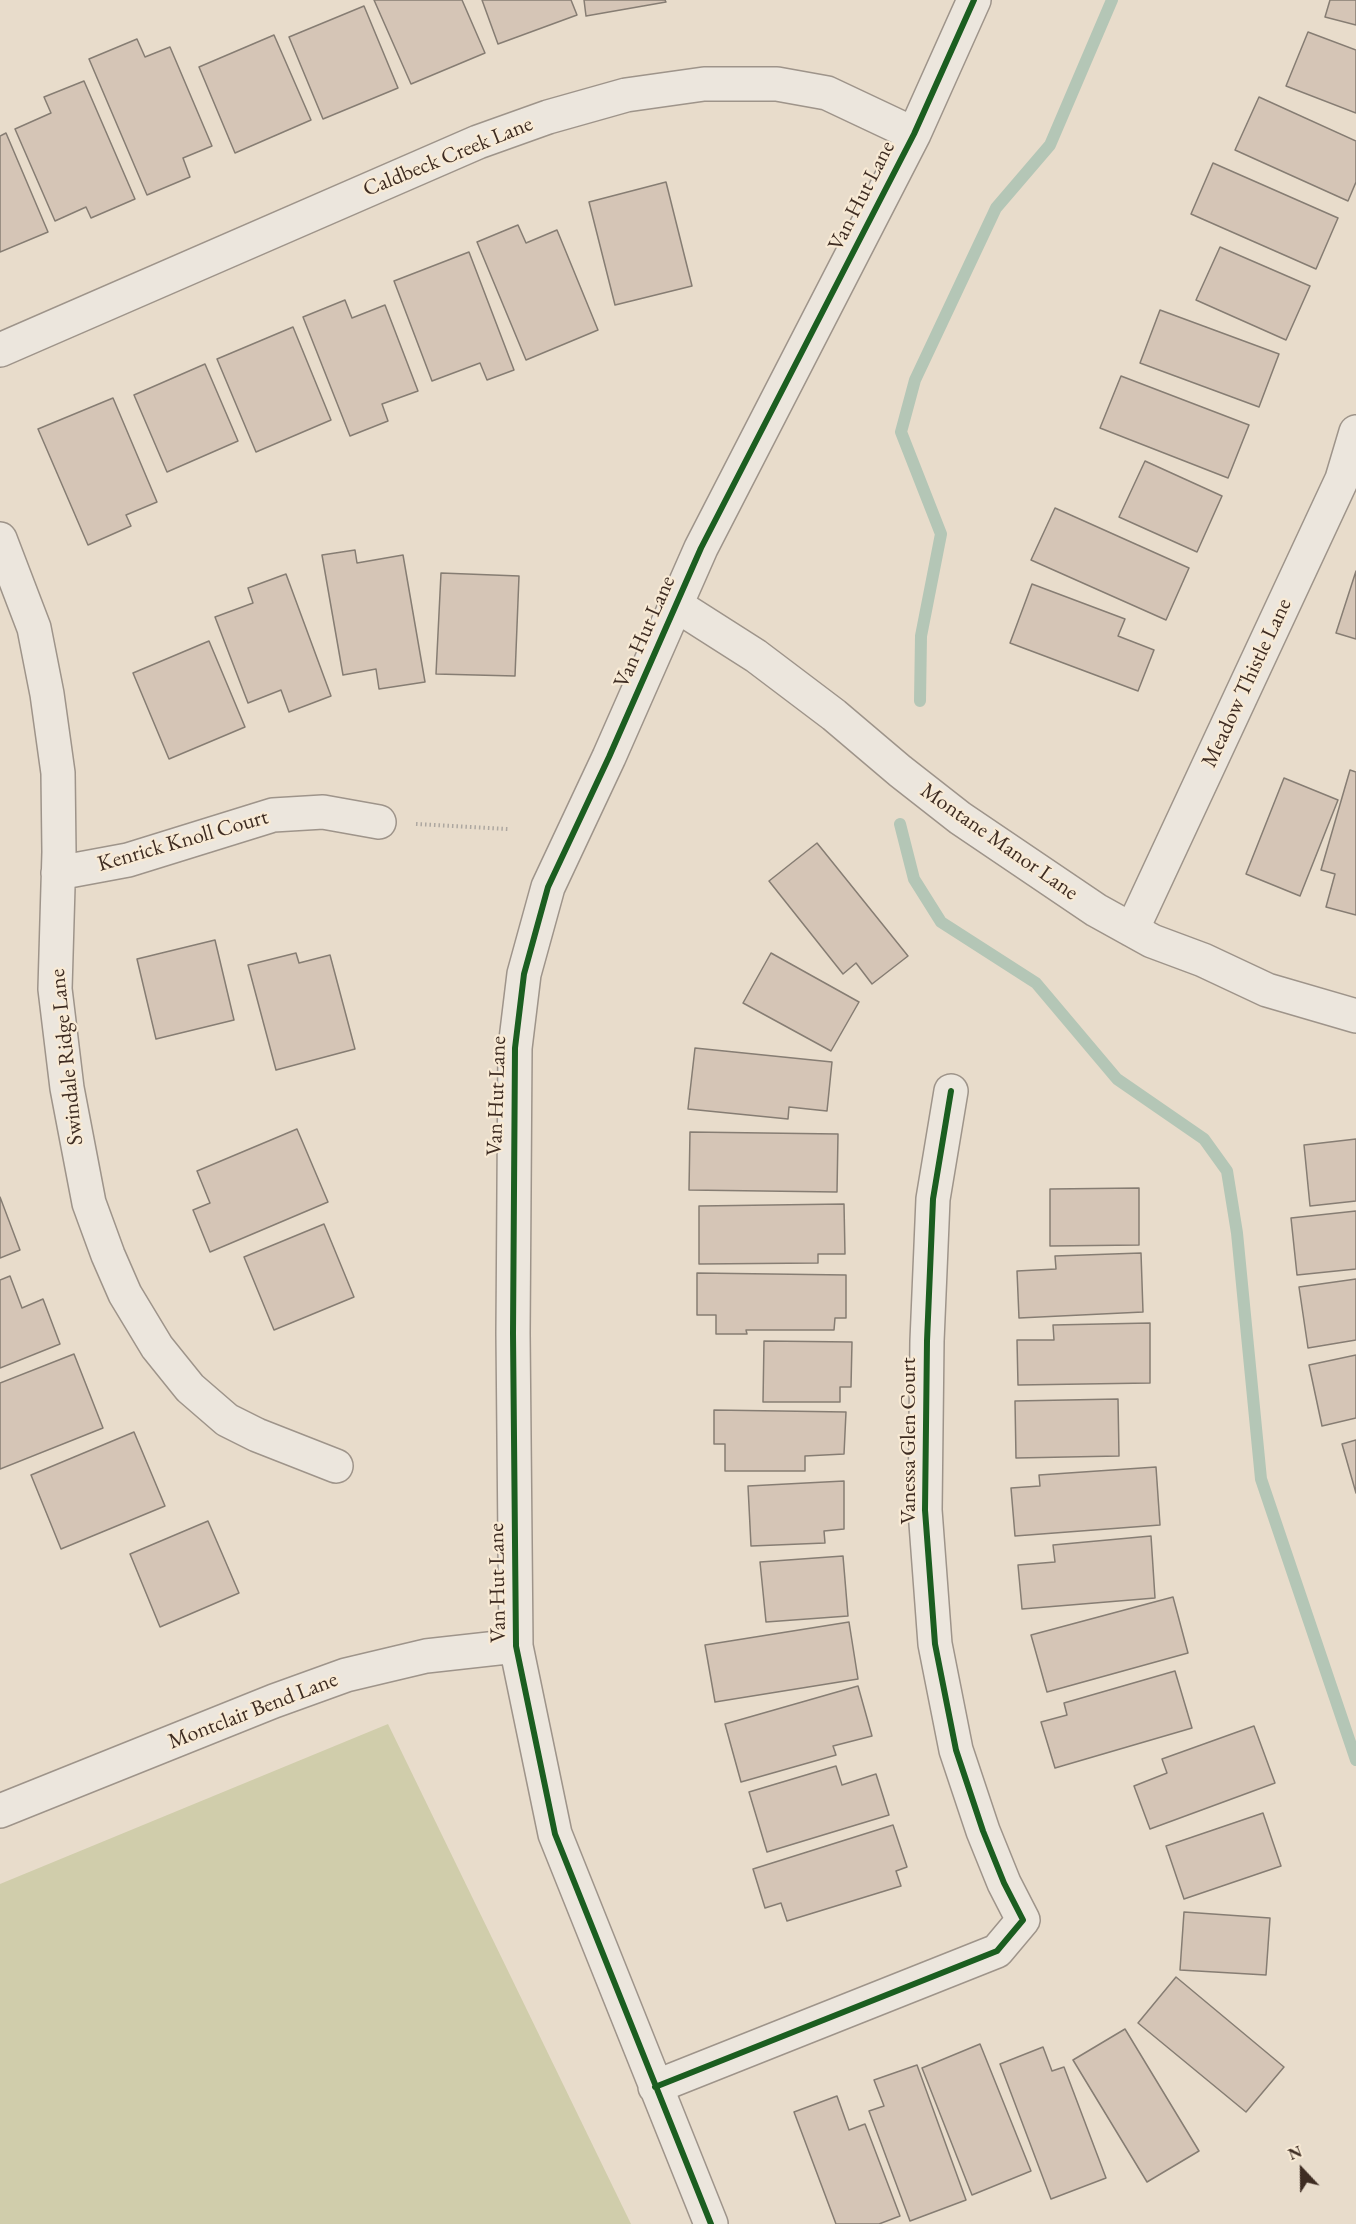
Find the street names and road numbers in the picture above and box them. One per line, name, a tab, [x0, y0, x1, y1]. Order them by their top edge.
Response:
street label: Caldbeck Creek Lane	[359, 111, 537, 203]
street label: Van Hut Lane	[823, 137, 901, 255]
street label: Van Hut Lane	[609, 572, 681, 692]
street label: Meadow Thistle Lane	[1196, 594, 1298, 772]
street label: Montane Manor Lane	[915, 778, 1083, 906]
street label: Kenrick Knoll Court	[95, 804, 271, 878]
street label: Swindale Ridge Lane	[45, 968, 89, 1146]
street label: Van Hut Lane	[482, 1036, 512, 1156]
street label: Vanessa Glen Court	[896, 1357, 922, 1525]
street label: Van Hut Lane	[484, 1523, 512, 1643]
street label: Montclair Bend Lane	[165, 1667, 341, 1755]

